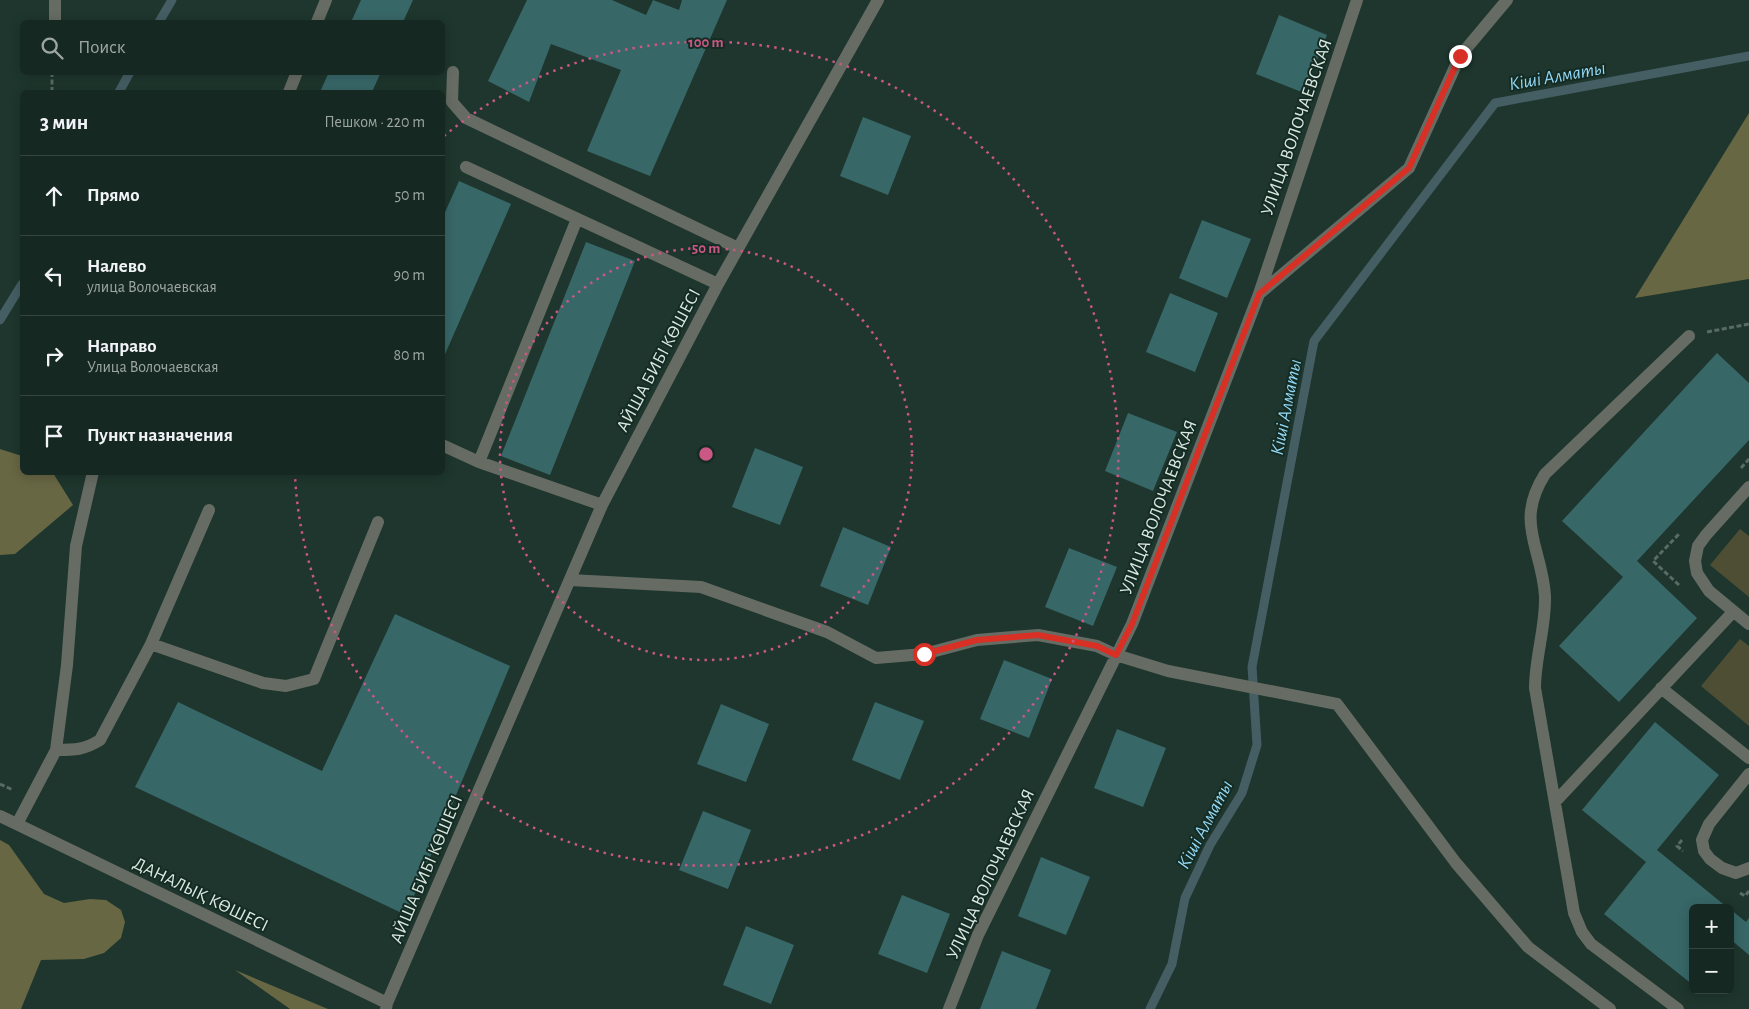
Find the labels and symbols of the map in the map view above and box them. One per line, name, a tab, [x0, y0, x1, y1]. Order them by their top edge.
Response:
text: 100 m	[688, 35, 724, 50]
street label: УЛИЦА ВОЛОЧАЕВСКАЯ	[1258, 37, 1336, 218]
route end	[1449, 45, 1472, 68]
water label: Кіші Алматы	[1508, 59, 1607, 94]
text: 50 m	[692, 241, 720, 256]
street label: АЙША БИБІ КӨШЕСІ	[612, 285, 704, 435]
water label: Кіші Алматы	[1268, 358, 1305, 457]
street label: УЛИЦА ВОЛОЧАЕВСКАЯ	[1117, 418, 1201, 597]
centre of rings	[697, 445, 715, 463]
route start	[913, 643, 936, 666]
water label: Кіші Алматы	[1174, 777, 1237, 872]
street label: УЛИЦА ВОЛОЧАЕВСКАЯ	[944, 787, 1038, 962]
street label: АЙША БИБІ КӨШЕСІ	[386, 792, 466, 946]
street label: ДАНАЛЫҚ КӨШЕСІ	[130, 854, 271, 935]

